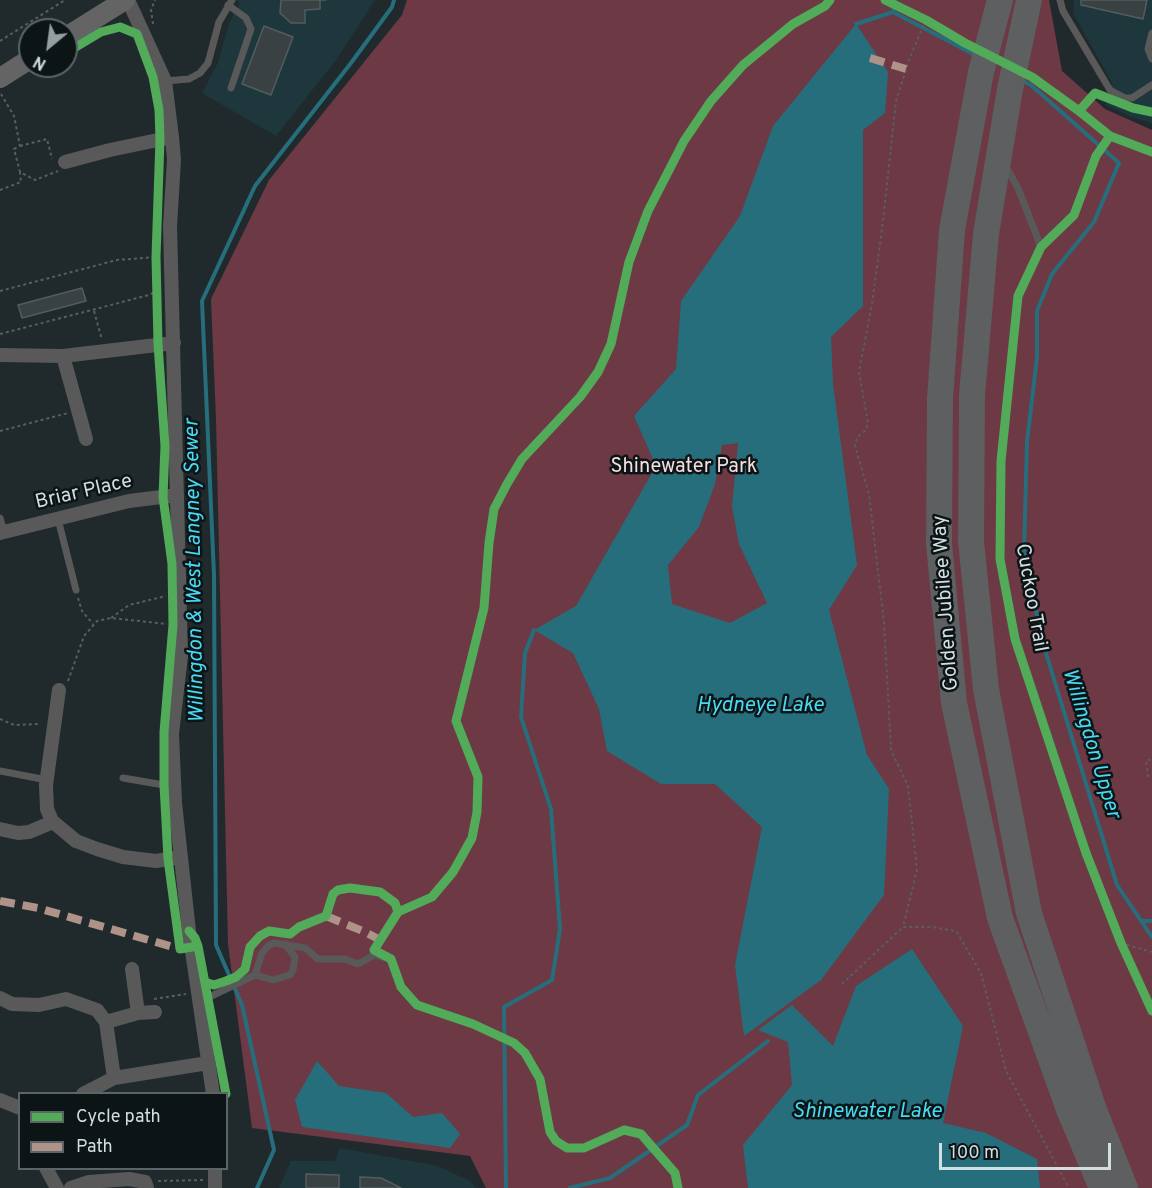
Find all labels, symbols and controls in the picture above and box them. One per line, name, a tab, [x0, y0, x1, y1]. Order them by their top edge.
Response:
north arrow	[18, 18, 78, 78]
text: N	[30, 50, 50, 74]
water label: Willingdon & West Langney Sewer	[181, 419, 211, 723]
park label: Shinewater Park	[611, 456, 757, 480]
street label: Briar Place	[33, 470, 135, 516]
street label: Golden Jubilee Way	[929, 514, 965, 692]
street label: Cuckoo Trail	[1009, 542, 1051, 654]
water label: Willingdon Upper	[1055, 666, 1125, 822]
water label: Hydneye Lake	[696, 694, 824, 720]
legend	[18, 1092, 228, 1170]
water label: Shinewater Lake	[792, 1100, 942, 1126]
text: Cycle path	[76, 1106, 161, 1129]
scale bar	[942, 1131, 1114, 1169]
text: Path	[76, 1136, 113, 1159]
text: 100 m	[950, 1142, 999, 1165]

